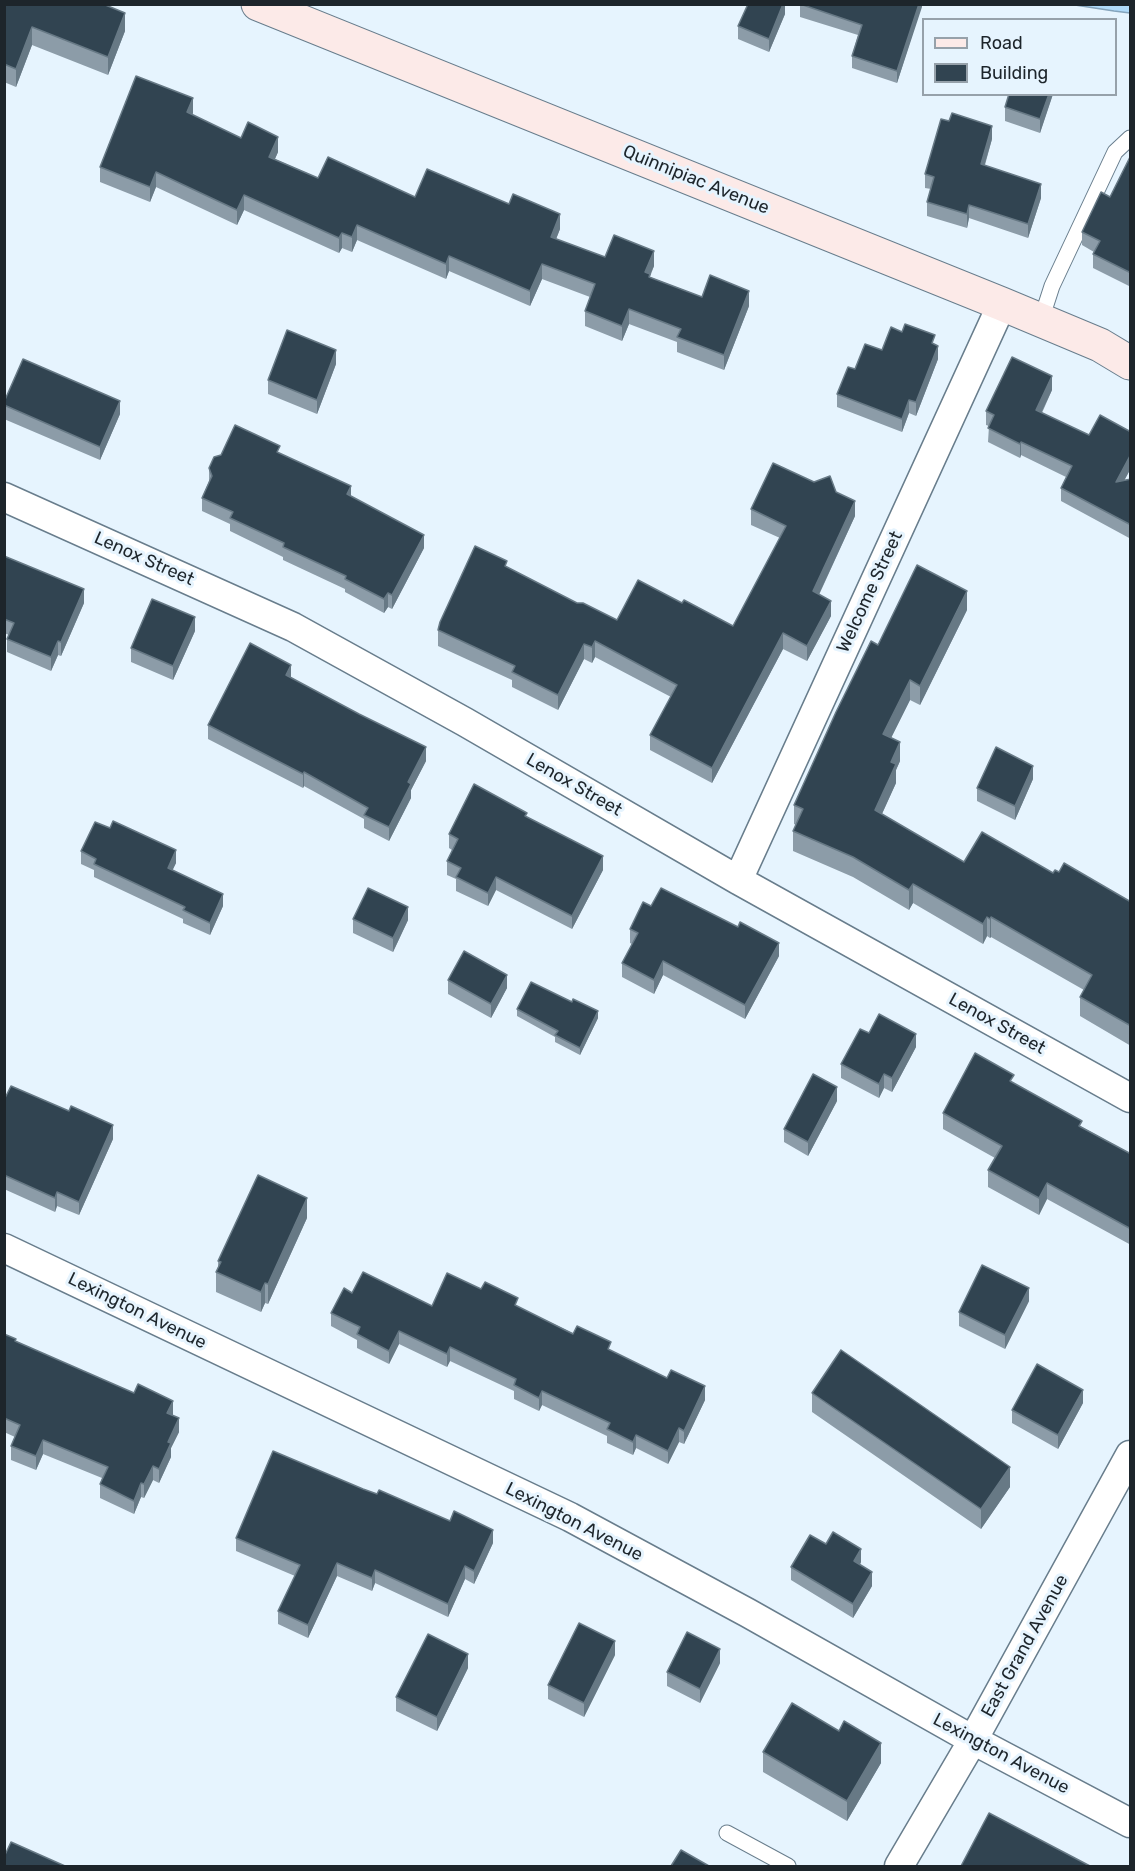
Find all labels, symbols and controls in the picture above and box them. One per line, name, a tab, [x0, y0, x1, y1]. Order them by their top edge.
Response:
legend	[922, 18, 1117, 96]
text: Road	[980, 32, 1023, 54]
text: Building	[980, 62, 1048, 84]
street label: Quinnipiac Avenue	[620, 141, 772, 219]
street label: Lenox Street	[91, 527, 197, 591]
street label: Welcome Street	[832, 528, 908, 656]
street label: Lenox Street	[522, 749, 626, 821]
street label: Lenox Street	[945, 989, 1049, 1059]
street label: Lexington Avenue	[64, 1268, 210, 1354]
street label: Lexington Avenue	[502, 1478, 646, 1566]
street label: East Grand Avenue	[977, 1571, 1073, 1721]
street label: Lexington Avenue	[929, 1709, 1073, 1799]

